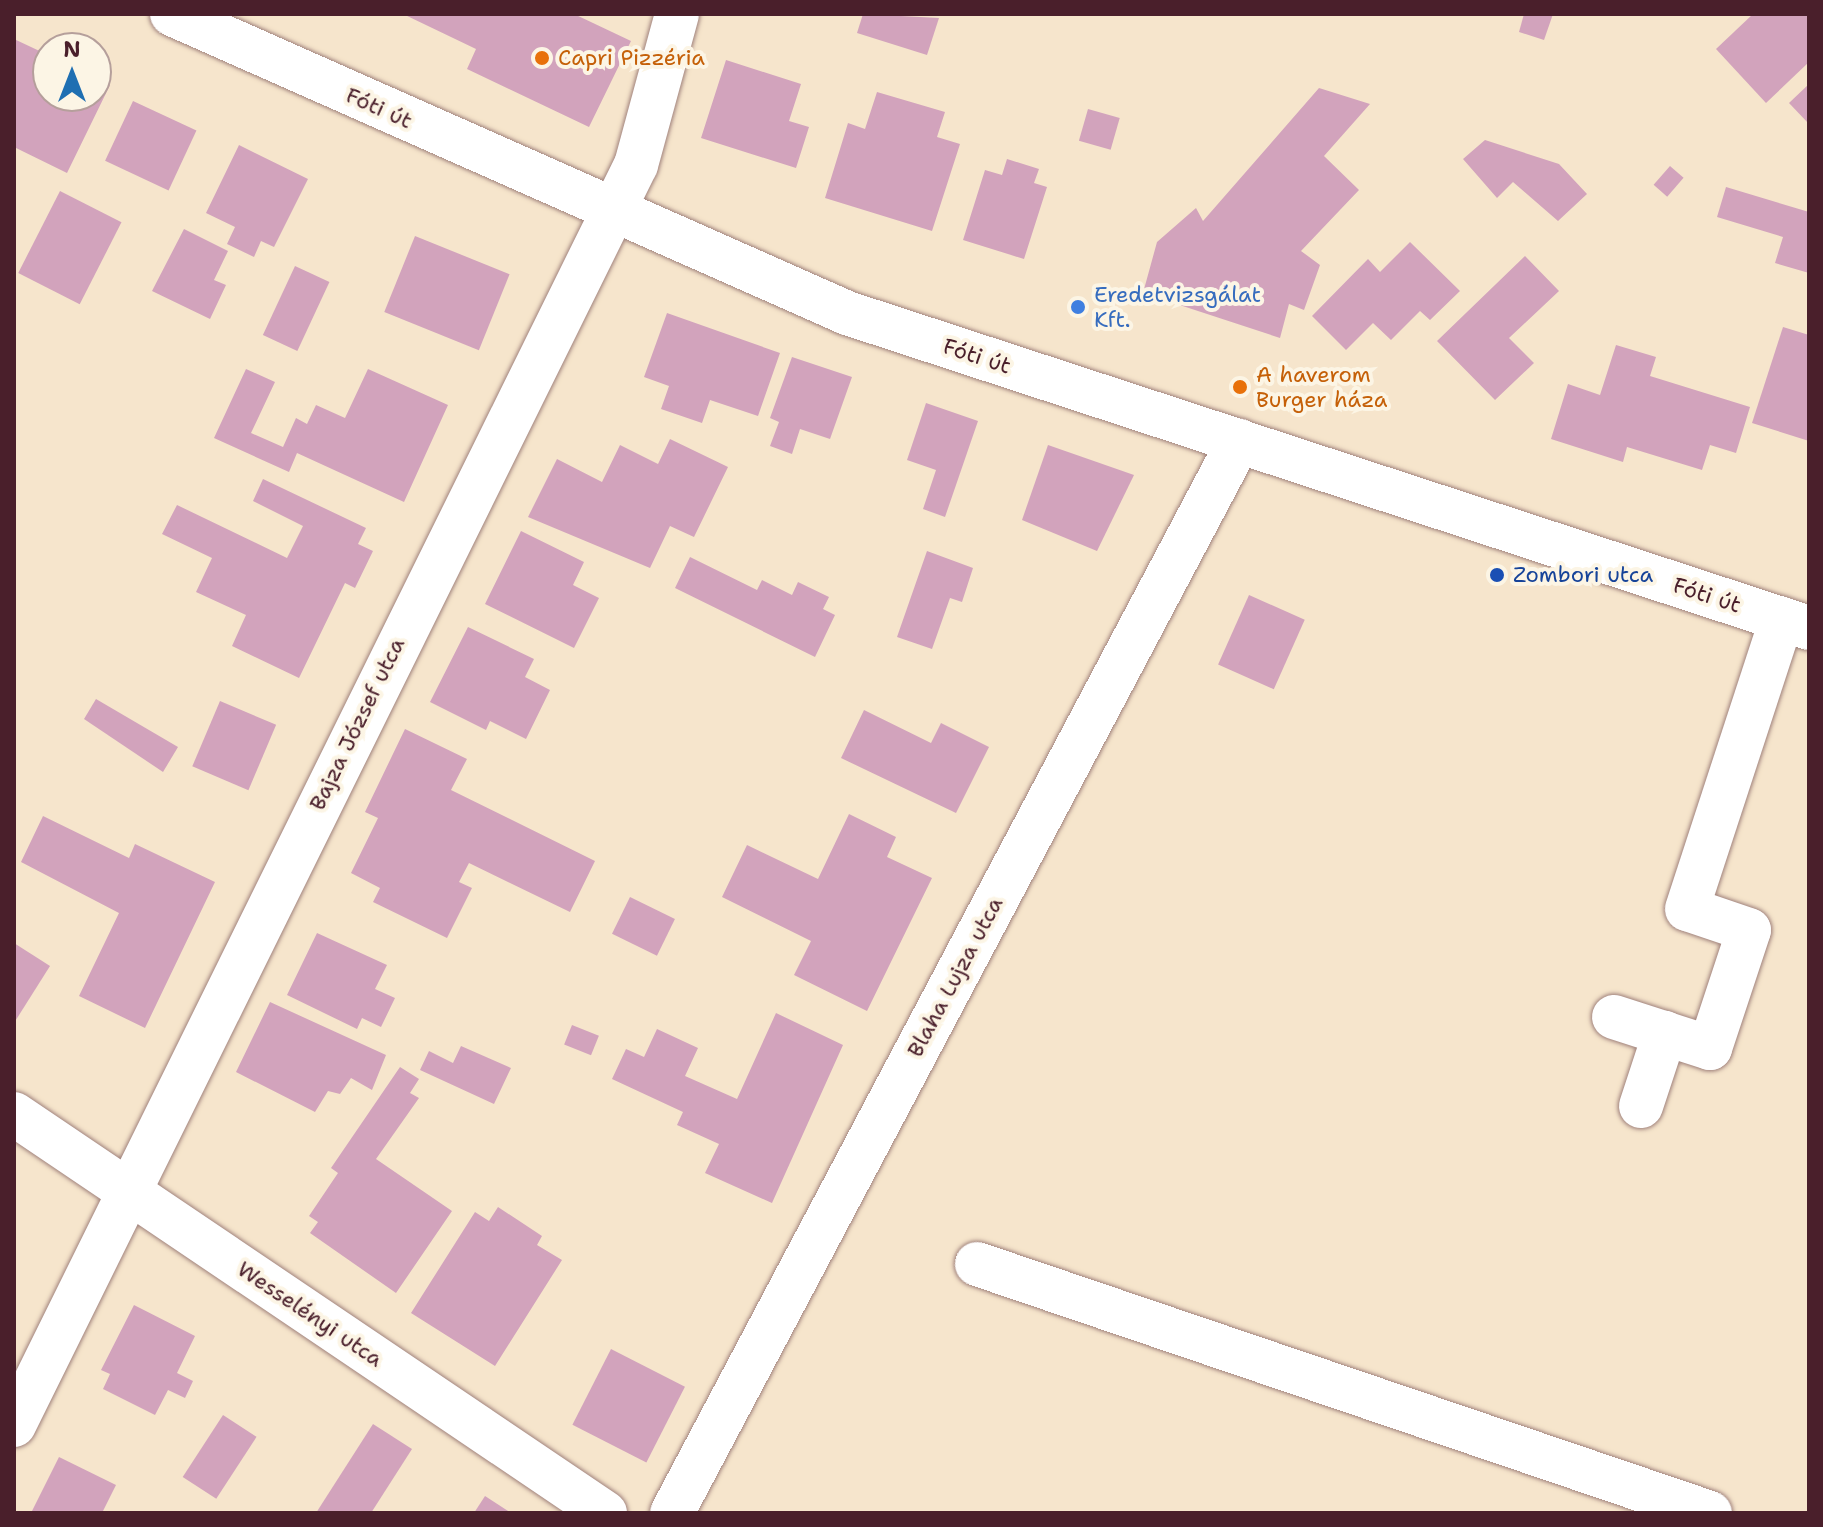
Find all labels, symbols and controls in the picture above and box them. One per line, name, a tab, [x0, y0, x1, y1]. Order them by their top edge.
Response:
north arrow	[32, 32, 112, 112]
text: N	[63, 35, 81, 64]
place label: Capri Pizzéria	[558, 45, 705, 71]
marker: Capri Pizzéria	[533, 49, 551, 67]
street label: Fóti út	[342, 82, 416, 134]
place label: Eredetvizsgálat Kft.	[1094, 281, 1261, 332]
marker: Eredetvizsgálat Kft.	[1069, 298, 1087, 316]
street label: Fóti út	[940, 333, 1014, 379]
place label: A haverom Burger háza	[1256, 361, 1387, 412]
marker: A haverom Burger háza	[1231, 378, 1249, 396]
place label: Zombori utca	[1513, 562, 1653, 588]
marker: Zombori utca	[1488, 566, 1506, 584]
street label: Fóti út	[1670, 572, 1744, 618]
street label: Bajza József utca	[304, 634, 410, 814]
street label: Blaha Lujza utca	[902, 892, 1008, 1062]
street label: Wesselényi utca	[232, 1256, 388, 1372]

